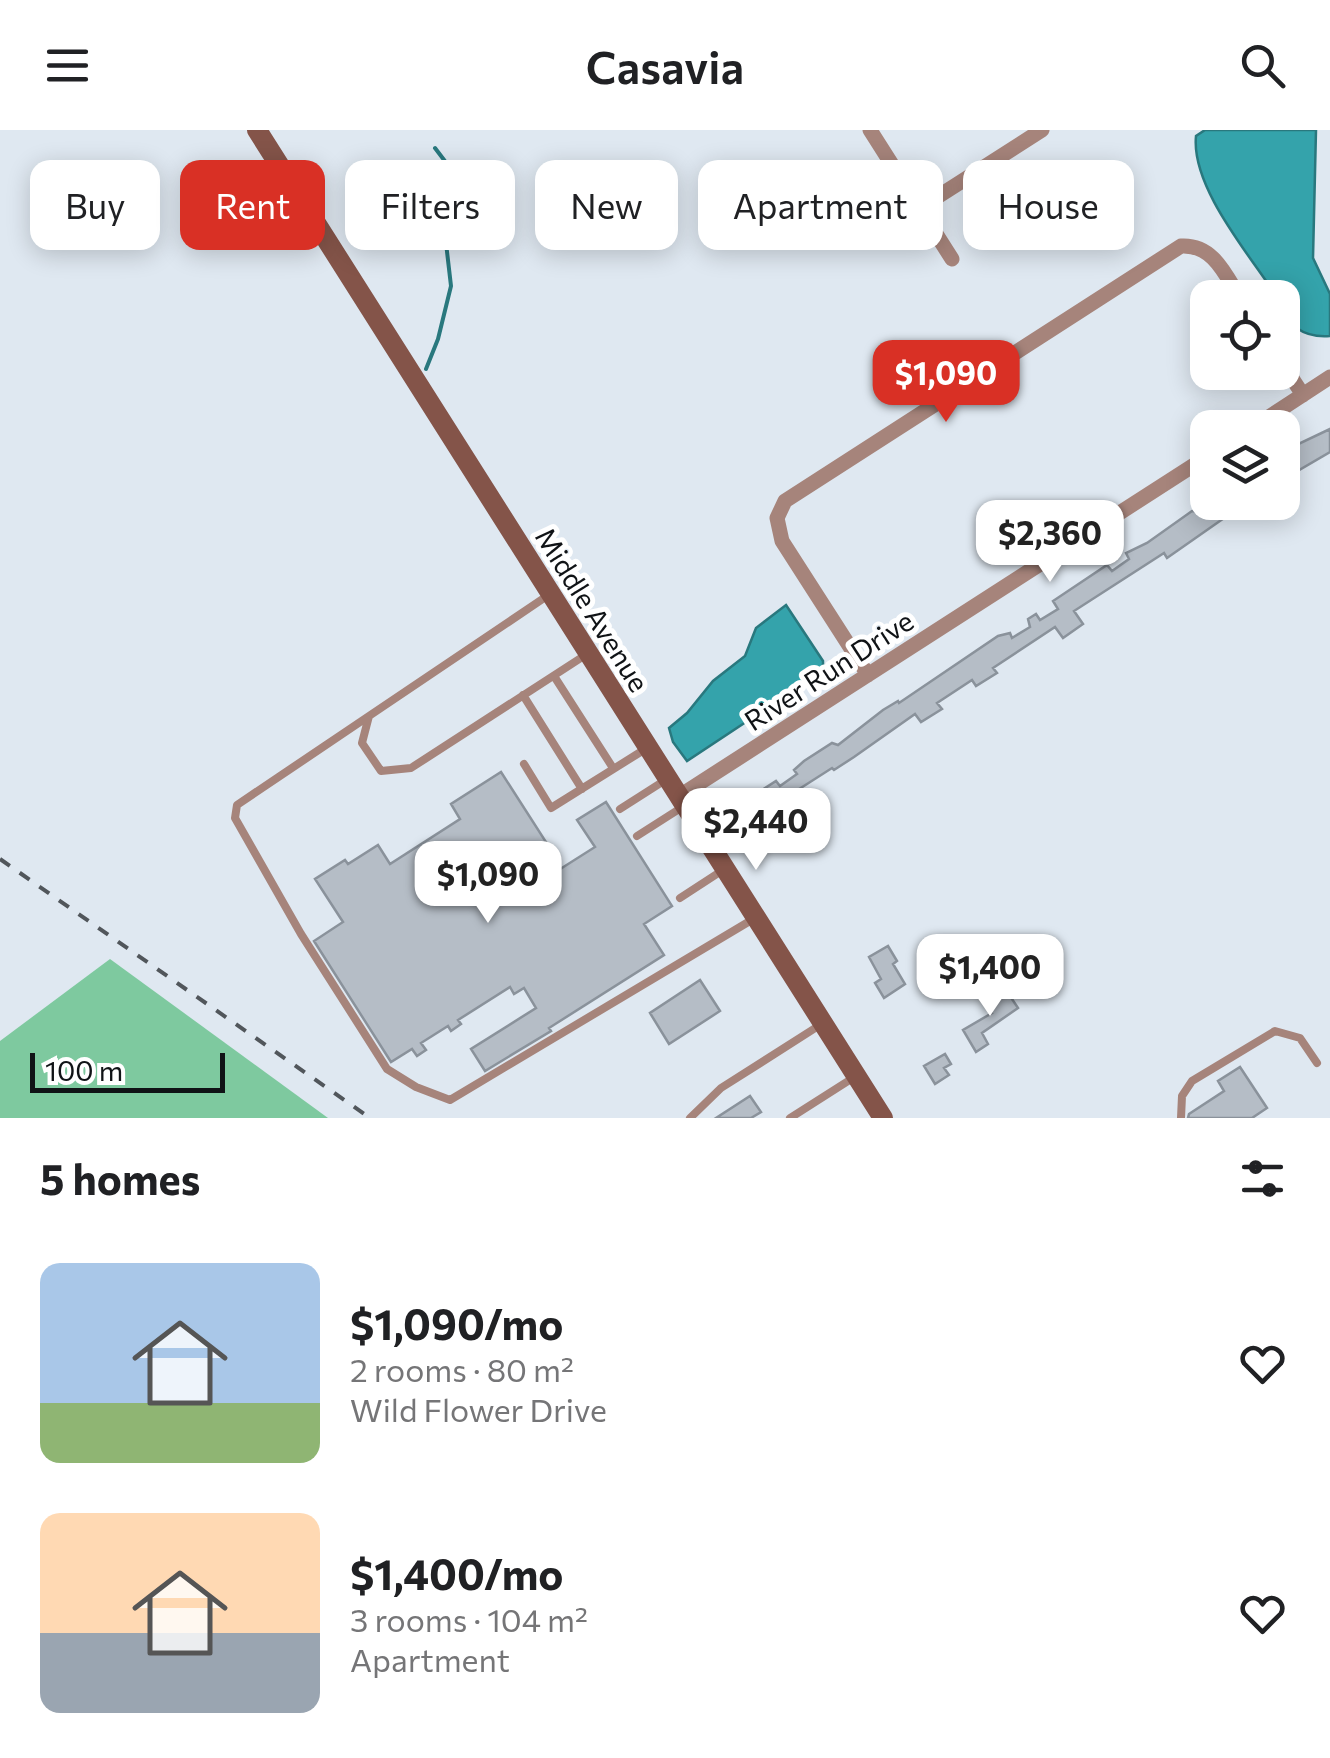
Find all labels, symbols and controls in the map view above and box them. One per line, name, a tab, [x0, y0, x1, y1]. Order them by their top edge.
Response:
icon: menu	[40, 38, 95, 93]
text: Casavia	[586, 38, 744, 93]
icon: search	[1235, 38, 1290, 93]
chip: Buy	[30, 160, 160, 250]
chip: Rent	[180, 160, 325, 250]
chip: Filters	[345, 160, 515, 250]
chip: New	[535, 160, 678, 250]
chip: Apartment	[698, 160, 943, 250]
chip: House	[963, 160, 1134, 250]
map controls	[1190, 280, 1300, 520]
button: locate	[1190, 280, 1300, 390]
pin: $1,090	[865, 340, 1027, 425]
text: $1,090	[895, 352, 997, 392]
button: layers	[1190, 410, 1300, 520]
pin: $2,360	[969, 500, 1131, 585]
text: $2,360	[998, 512, 1102, 552]
street label: Middle Avenue	[529, 521, 657, 698]
street label: River Run Drive	[738, 603, 919, 737]
pin: $2,440	[675, 788, 837, 873]
text: $2,440	[704, 800, 808, 840]
pin: $1,090	[407, 841, 569, 926]
text: $1,090	[437, 853, 539, 893]
pin: $1,400	[909, 934, 1071, 1019]
text: $1,400	[939, 946, 1041, 986]
scale bar	[30, 1048, 225, 1093]
text: 100 m	[45, 1053, 123, 1087]
icon: filters	[1235, 1151, 1290, 1206]
text: 5 homes	[40, 1152, 200, 1204]
text: $1,090/mo	[350, 1297, 563, 1349]
icon: home	[120, 1303, 240, 1423]
icon: heart	[1235, 1336, 1290, 1391]
text: 2 rooms · 80 m²	[350, 1349, 574, 1389]
text: Wild Flower Drive	[350, 1389, 607, 1429]
text: $1,400/mo	[350, 1547, 563, 1599]
icon: home	[120, 1553, 240, 1673]
icon: heart	[1235, 1586, 1290, 1641]
text: 3 rooms · 104 m²	[350, 1599, 588, 1639]
text: Apartment	[350, 1639, 510, 1679]

